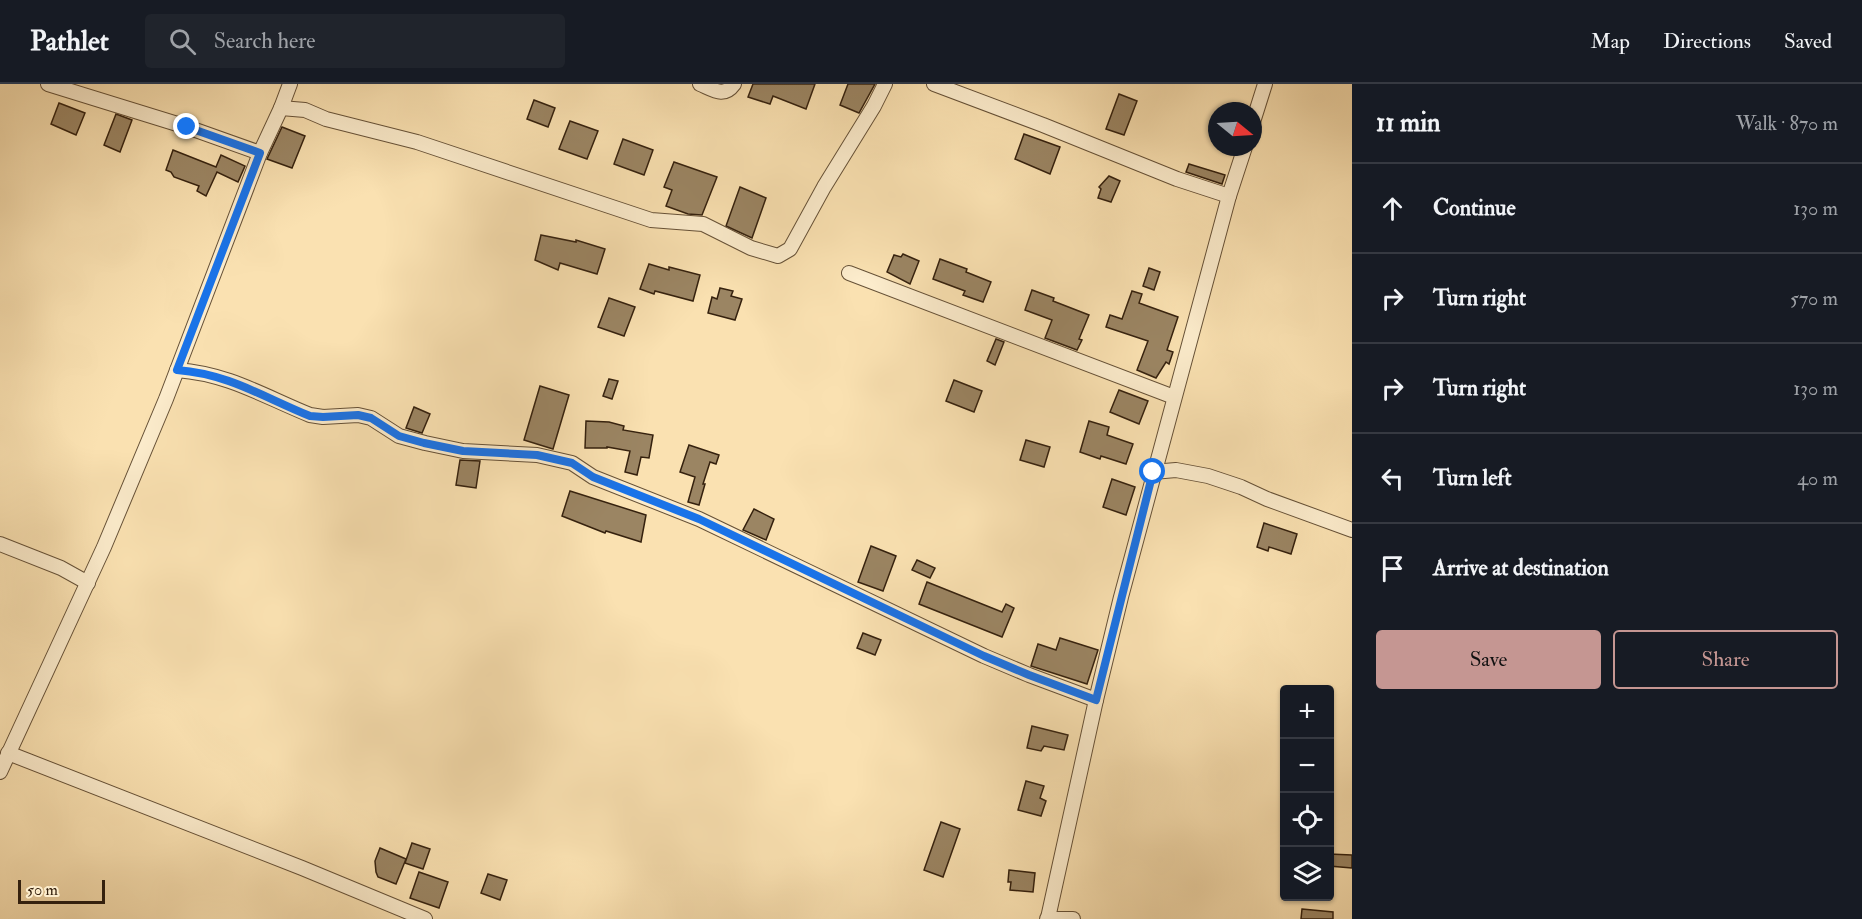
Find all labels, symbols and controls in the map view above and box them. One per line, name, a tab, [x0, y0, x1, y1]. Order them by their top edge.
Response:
search box	[145, 14, 565, 68]
text: Pathlet	[30, 24, 109, 59]
icon: search	[166, 25, 199, 58]
text: Search here	[214, 27, 316, 55]
text: Map	[1590, 28, 1630, 55]
text: Directions	[1663, 28, 1751, 55]
text: Saved	[1784, 28, 1832, 55]
north arrow	[1208, 102, 1262, 156]
text: 11 min	[1376, 107, 1441, 139]
text: Walk · 870 m	[1736, 111, 1838, 136]
route end	[173, 113, 199, 139]
icon: ahead	[1376, 192, 1409, 225]
text: Continue	[1433, 194, 1516, 222]
text: 130 m	[1793, 196, 1838, 221]
icon: right	[1376, 282, 1409, 315]
text: Turn right	[1433, 284, 1526, 312]
text: 570 m	[1790, 286, 1838, 311]
icon: right	[1376, 372, 1409, 405]
text: Turn right	[1433, 374, 1526, 402]
text: 130 m	[1793, 376, 1838, 401]
route start	[1139, 458, 1165, 484]
icon: left	[1376, 462, 1409, 495]
text: Turn left	[1433, 464, 1512, 492]
text: 40 m	[1797, 466, 1838, 491]
icon: arrive	[1376, 552, 1409, 585]
text: Arrive at destination	[1433, 554, 1609, 582]
button: Save	[1376, 630, 1601, 689]
button: Share	[1613, 630, 1838, 689]
map controls	[1280, 685, 1334, 901]
button: +	[1280, 685, 1334, 739]
button: −	[1280, 739, 1334, 793]
button: locate	[1280, 793, 1334, 847]
button: layers	[1280, 847, 1334, 901]
scale bar	[18, 877, 105, 904]
text: 50 m	[27, 880, 58, 900]

